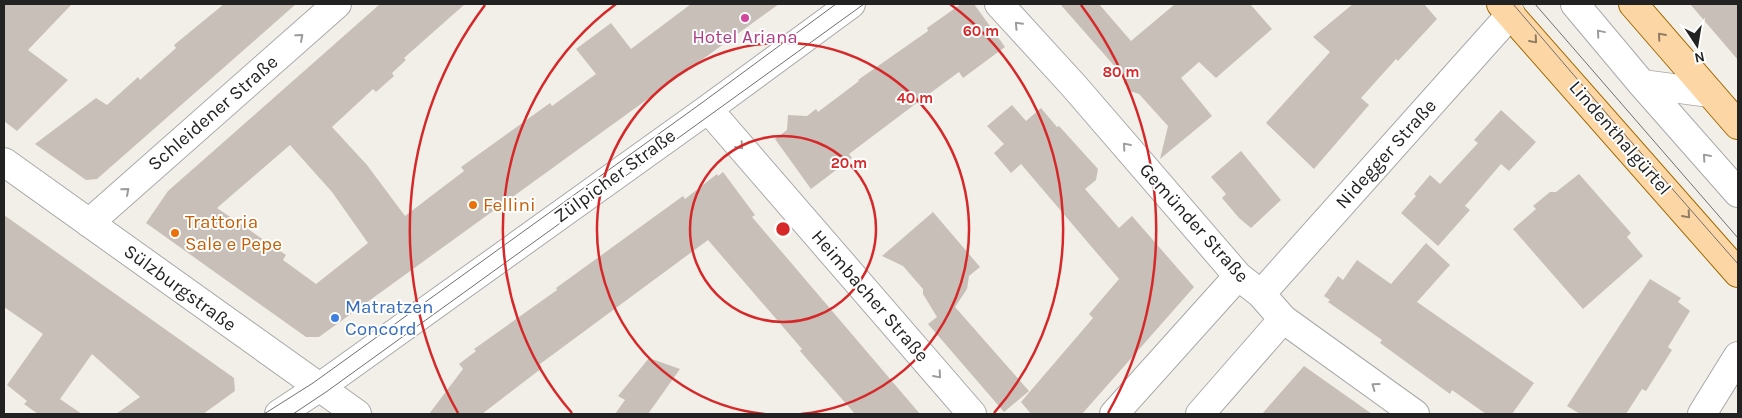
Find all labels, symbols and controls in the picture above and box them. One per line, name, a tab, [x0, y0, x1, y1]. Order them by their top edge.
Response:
marker: Hotel Ariana	[739, 12, 751, 24]
north arrow	[1672, 20, 1722, 70]
one-way arrow	[1015, 21, 1024, 30]
text: 60 m	[963, 22, 999, 40]
place label: Hotel Ariana	[692, 26, 798, 48]
one-way arrow	[1597, 30, 1606, 39]
one-way arrow	[1657, 32, 1666, 41]
one-way arrow	[294, 33, 303, 42]
one-way arrow	[1528, 35, 1537, 44]
text: N	[1693, 48, 1706, 67]
street label: Schleidener Straße	[144, 51, 282, 175]
text: 80 m	[1102, 63, 1140, 81]
street label: Lindenthalgürtel	[1564, 76, 1676, 200]
text: 40 m	[897, 89, 933, 107]
street label: Nidegger Straße	[1331, 95, 1441, 213]
street label: Zülpicher Straße	[550, 125, 680, 227]
one-way arrow	[734, 141, 743, 150]
one-way arrow	[1124, 143, 1132, 152]
one-way arrow	[1703, 153, 1712, 162]
text: 20 m	[831, 154, 867, 172]
street label: Gemünder Straße	[1135, 159, 1253, 287]
one-way arrow	[120, 187, 129, 196]
place label: Fellini	[483, 194, 536, 216]
marker: Fellini	[467, 199, 479, 211]
one-way arrow	[1682, 209, 1691, 218]
place label: Trattoria Sale e Pepe	[185, 211, 282, 255]
centre of rings	[774, 220, 792, 238]
street label: Heimbacher Straße	[807, 226, 933, 366]
marker: Trattoria Sale e Pepe	[169, 227, 181, 239]
street label: Sülzburgstraße	[120, 240, 240, 336]
place label: Matratzen Concord	[345, 296, 433, 340]
marker: Matratzen Concord	[329, 312, 341, 324]
one-way arrow	[932, 369, 941, 378]
one-way arrow	[1371, 383, 1381, 392]

